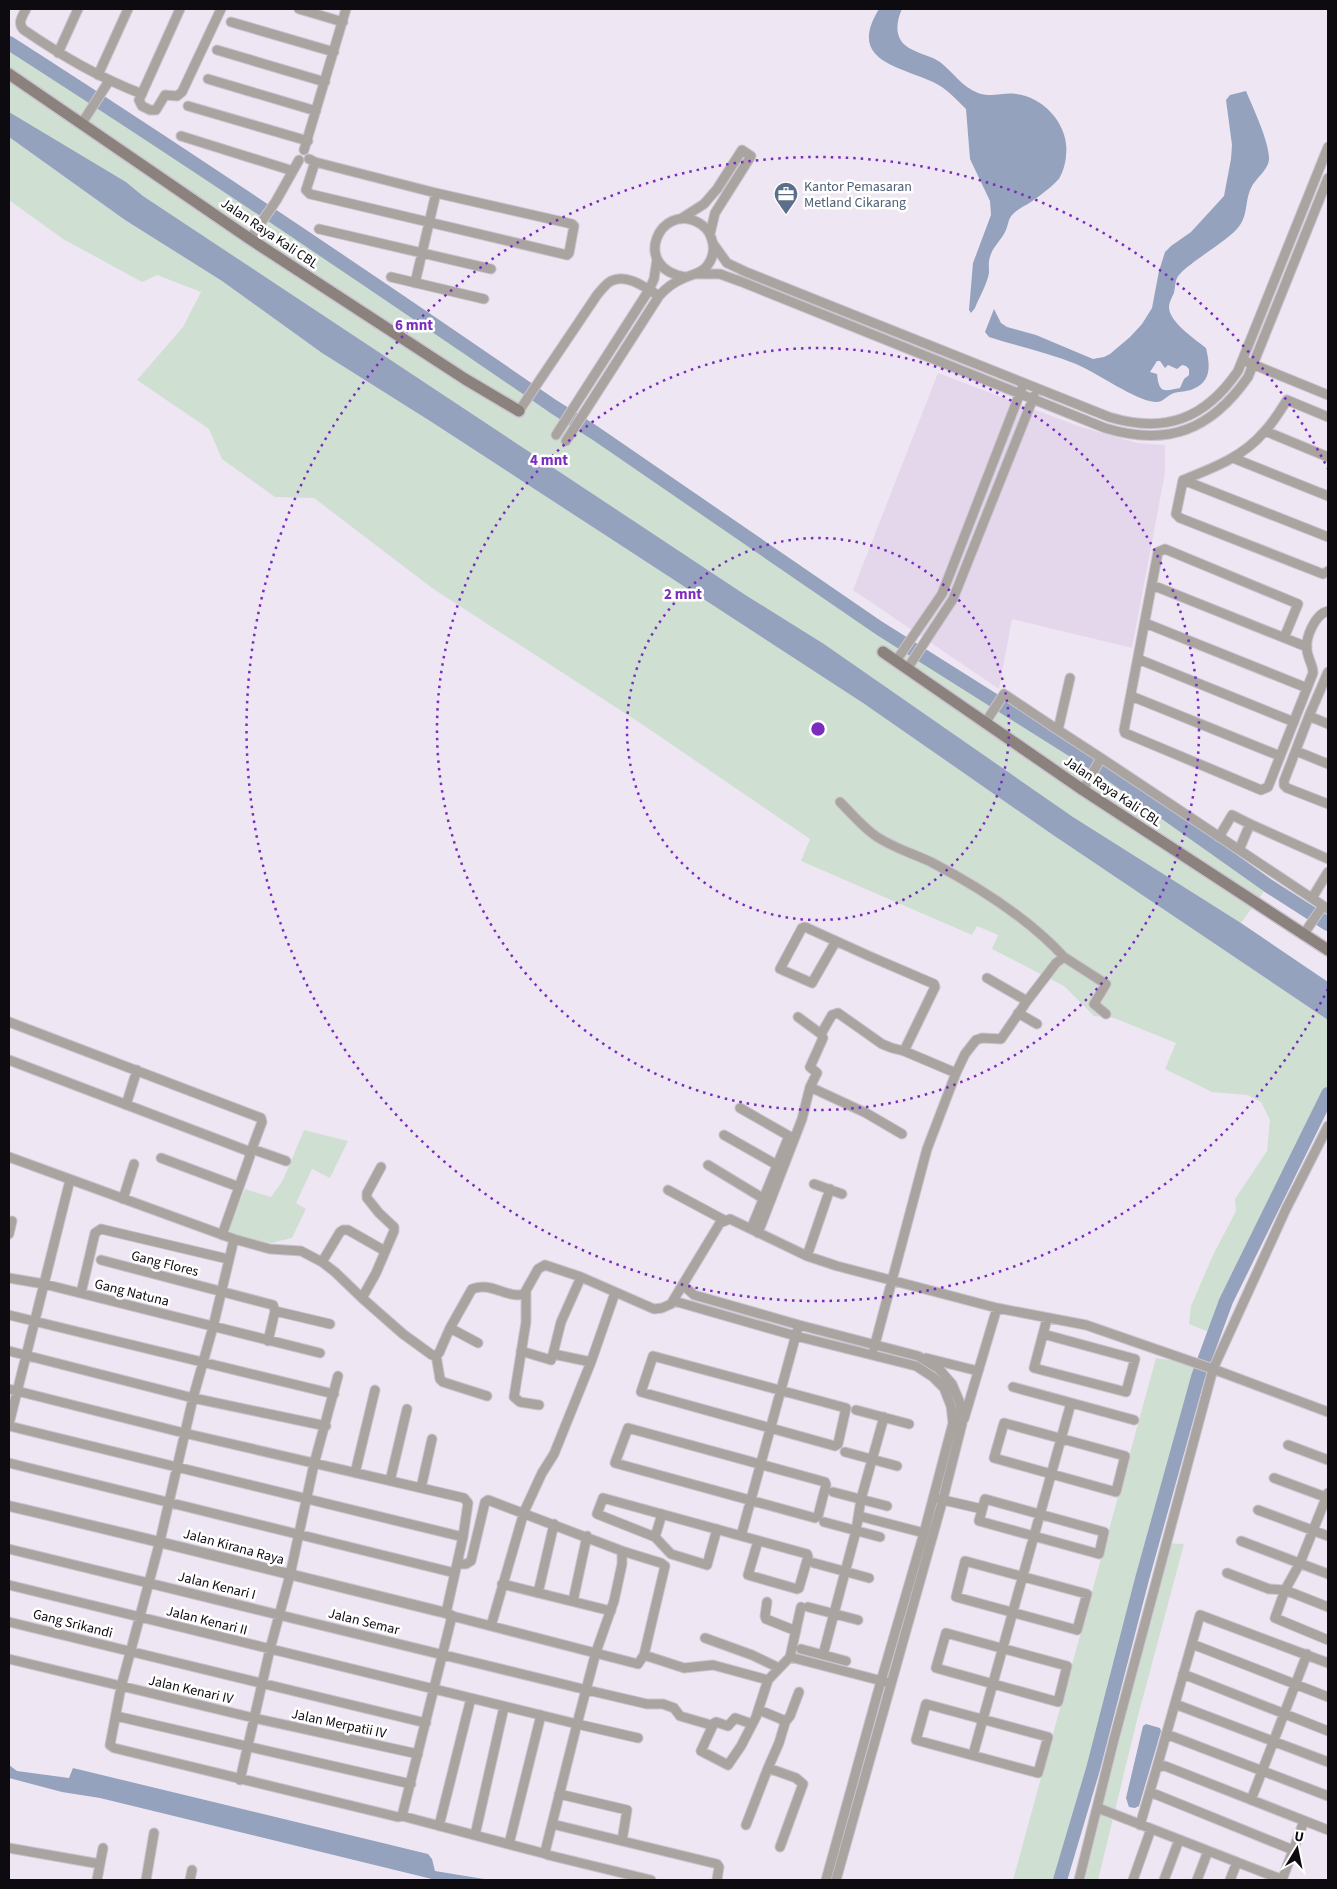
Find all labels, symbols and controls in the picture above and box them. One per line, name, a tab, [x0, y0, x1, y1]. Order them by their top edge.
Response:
place label: Kantor Pemasaran Metland Cikarang	[804, 177, 912, 213]
office icon: Kantor Pemasaran Metland Cikarang	[773, 181, 799, 215]
street label: Jalan Raya Kali CBL	[217, 194, 322, 274]
text: 6 mnt	[395, 315, 433, 336]
text: 4 mnt	[530, 450, 568, 471]
text: 2 mnt	[664, 584, 702, 605]
centre of rings	[809, 720, 827, 738]
street label: Jalan Raya Kali CBL	[1060, 752, 1165, 832]
street label: Gang Flores	[129, 1246, 201, 1282]
street label: Gang Natuna	[92, 1274, 171, 1312]
street label: Jalan Kirana Raya	[181, 1524, 286, 1570]
street label: Jalan Kenari I	[176, 1567, 258, 1605]
street label: Jalan Kenari II	[164, 1601, 249, 1641]
street label: Jalan Semar	[326, 1603, 402, 1641]
street label: Gang Srikandi	[31, 1604, 115, 1644]
street label: Jalan Kenari IV	[146, 1670, 236, 1710]
street label: Jalan Merpatii IV	[289, 1704, 389, 1744]
north arrow	[1272, 1824, 1322, 1874]
text: U	[1293, 1827, 1305, 1848]

